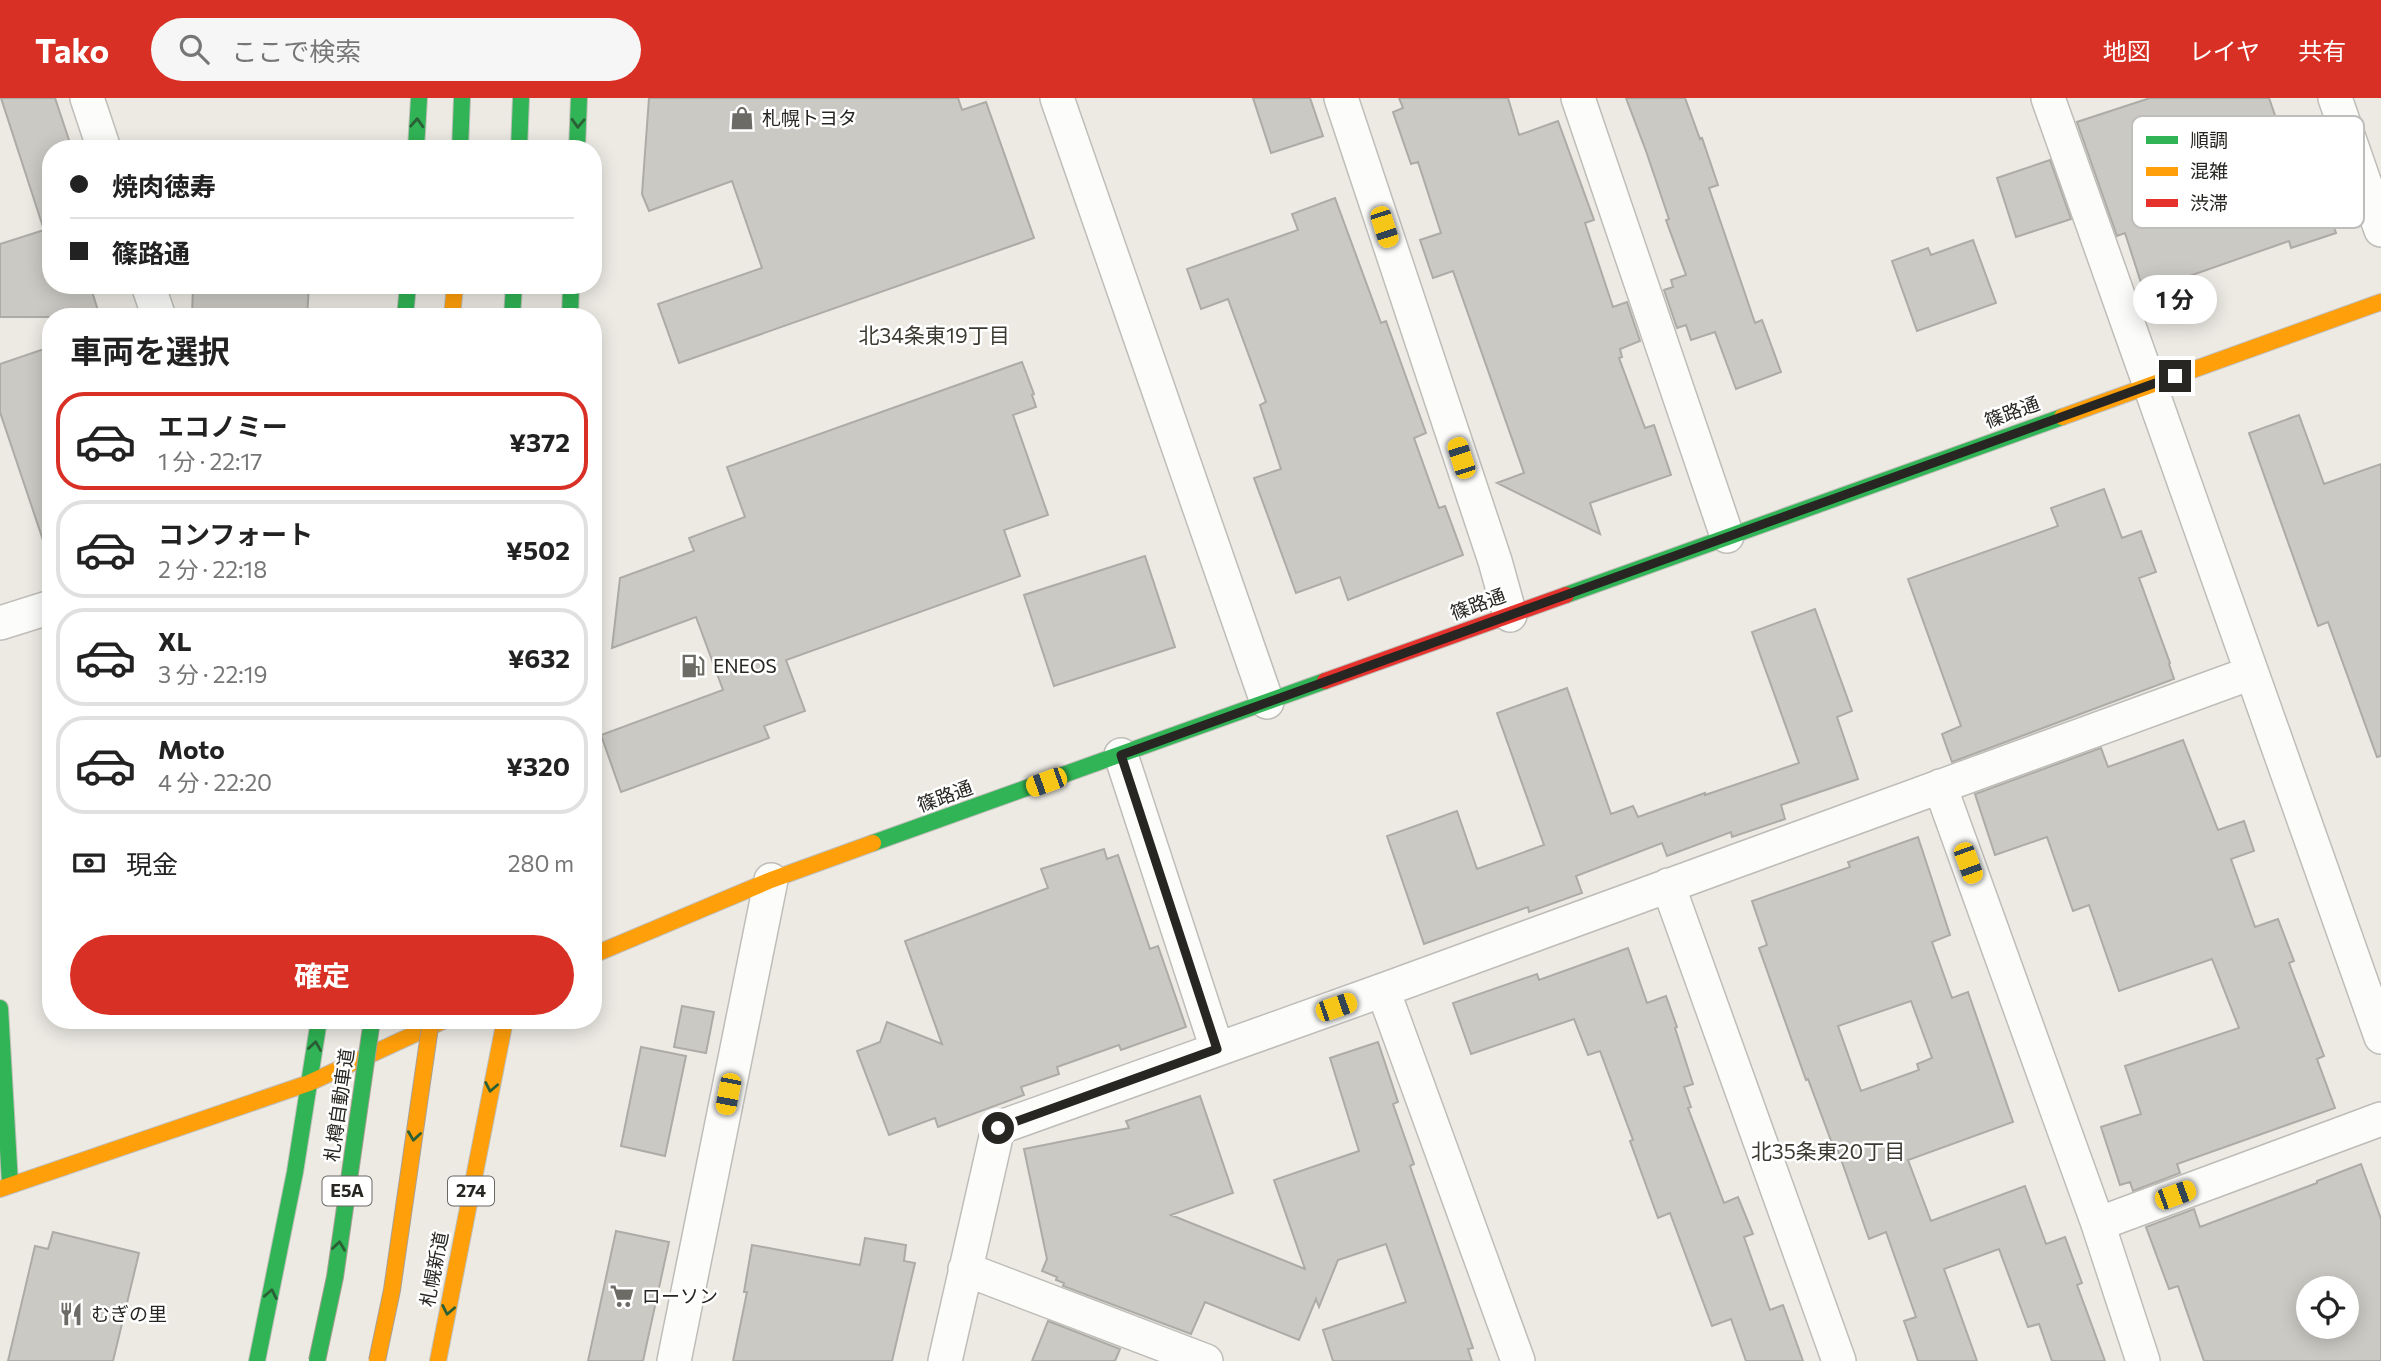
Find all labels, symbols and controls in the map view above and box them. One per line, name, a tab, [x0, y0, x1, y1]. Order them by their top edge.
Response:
search box	[151, 18, 641, 81]
text: Tako	[35, 29, 109, 70]
icon: search	[175, 30, 213, 68]
text: ここで検索	[231, 35, 361, 66]
text: 地図	[2103, 36, 2151, 65]
text: レイヤ	[2189, 36, 2260, 65]
text: 共有	[2298, 36, 2346, 65]
shop icon: 札幌トヨタ	[728, 104, 756, 132]
place label: 札幌トヨタ	[762, 106, 857, 129]
legend	[2132, 116, 2364, 228]
one-way arrow	[410, 118, 425, 129]
one-way arrow	[571, 118, 586, 129]
text: 順調	[2190, 128, 2228, 151]
text: 混雑	[2190, 159, 2228, 182]
text: 焼肉徳寿	[112, 170, 216, 201]
text: 渋滞	[2190, 191, 2228, 214]
car	[1368, 204, 1401, 250]
text: 篠路通	[112, 237, 190, 268]
callout: 1 分	[2133, 274, 2217, 324]
text: 1 分	[2156, 285, 2194, 313]
district label: 北34条東19丁目	[858, 322, 1010, 347]
text: 車両を選択	[70, 330, 230, 370]
route end	[2159, 360, 2191, 392]
street label: 篠路通	[1981, 391, 2043, 432]
icon: car	[74, 410, 137, 473]
text: エコノミー	[158, 410, 288, 441]
text: ¥372	[509, 426, 570, 457]
car	[1445, 435, 1478, 481]
text: 1 分 · 22:17	[158, 447, 262, 475]
icon: car	[74, 518, 137, 581]
text: コンフォート	[158, 518, 313, 549]
text: ¥502	[506, 534, 570, 565]
text: 2 分 · 22:18	[158, 555, 267, 583]
street label: 篠路通	[1447, 583, 1509, 624]
text: XL	[158, 625, 192, 656]
icon: car	[74, 626, 137, 689]
text: ¥632	[508, 642, 570, 673]
fuel station icon: ENEOS	[679, 652, 707, 680]
place label: ENEOS	[713, 654, 777, 677]
text: 3 分 · 22:19	[158, 660, 268, 688]
text: Moto	[158, 733, 225, 764]
icon: car	[74, 734, 137, 797]
text: ¥320	[506, 750, 570, 781]
car	[1023, 765, 1070, 799]
text: 4 分 · 22:20	[158, 768, 272, 796]
street label: 篠路通	[914, 775, 976, 816]
car	[1951, 840, 1986, 886]
icon: cash	[70, 844, 108, 882]
text: 現金	[126, 848, 178, 879]
text: 280 m	[508, 849, 574, 877]
button: 確定	[70, 935, 574, 1015]
car	[1313, 990, 1360, 1024]
one-way arrow	[307, 1040, 322, 1052]
street label: 札樽自動車道	[319, 1047, 358, 1163]
car	[714, 1071, 743, 1117]
one-way arrow	[484, 1081, 499, 1093]
route start	[982, 1112, 1014, 1144]
one-way arrow	[407, 1130, 422, 1142]
district label: 北35条東20丁目	[1751, 1138, 1905, 1163]
road number: E5A	[322, 1176, 372, 1206]
road number: 274	[448, 1176, 494, 1206]
car	[2152, 1178, 2199, 1212]
street label: 札幌新道	[415, 1229, 452, 1308]
one-way arrow	[331, 1240, 346, 1252]
map controls	[2296, 1276, 2359, 1339]
button: locate	[2296, 1276, 2359, 1339]
supermarket icon: ローソン	[608, 1282, 636, 1310]
place label: ローソン	[642, 1284, 718, 1307]
one-way arrow	[262, 1288, 277, 1300]
restaurant icon: むぎの里	[57, 1300, 85, 1328]
place label: むぎの里	[91, 1302, 167, 1325]
one-way arrow	[441, 1304, 456, 1316]

